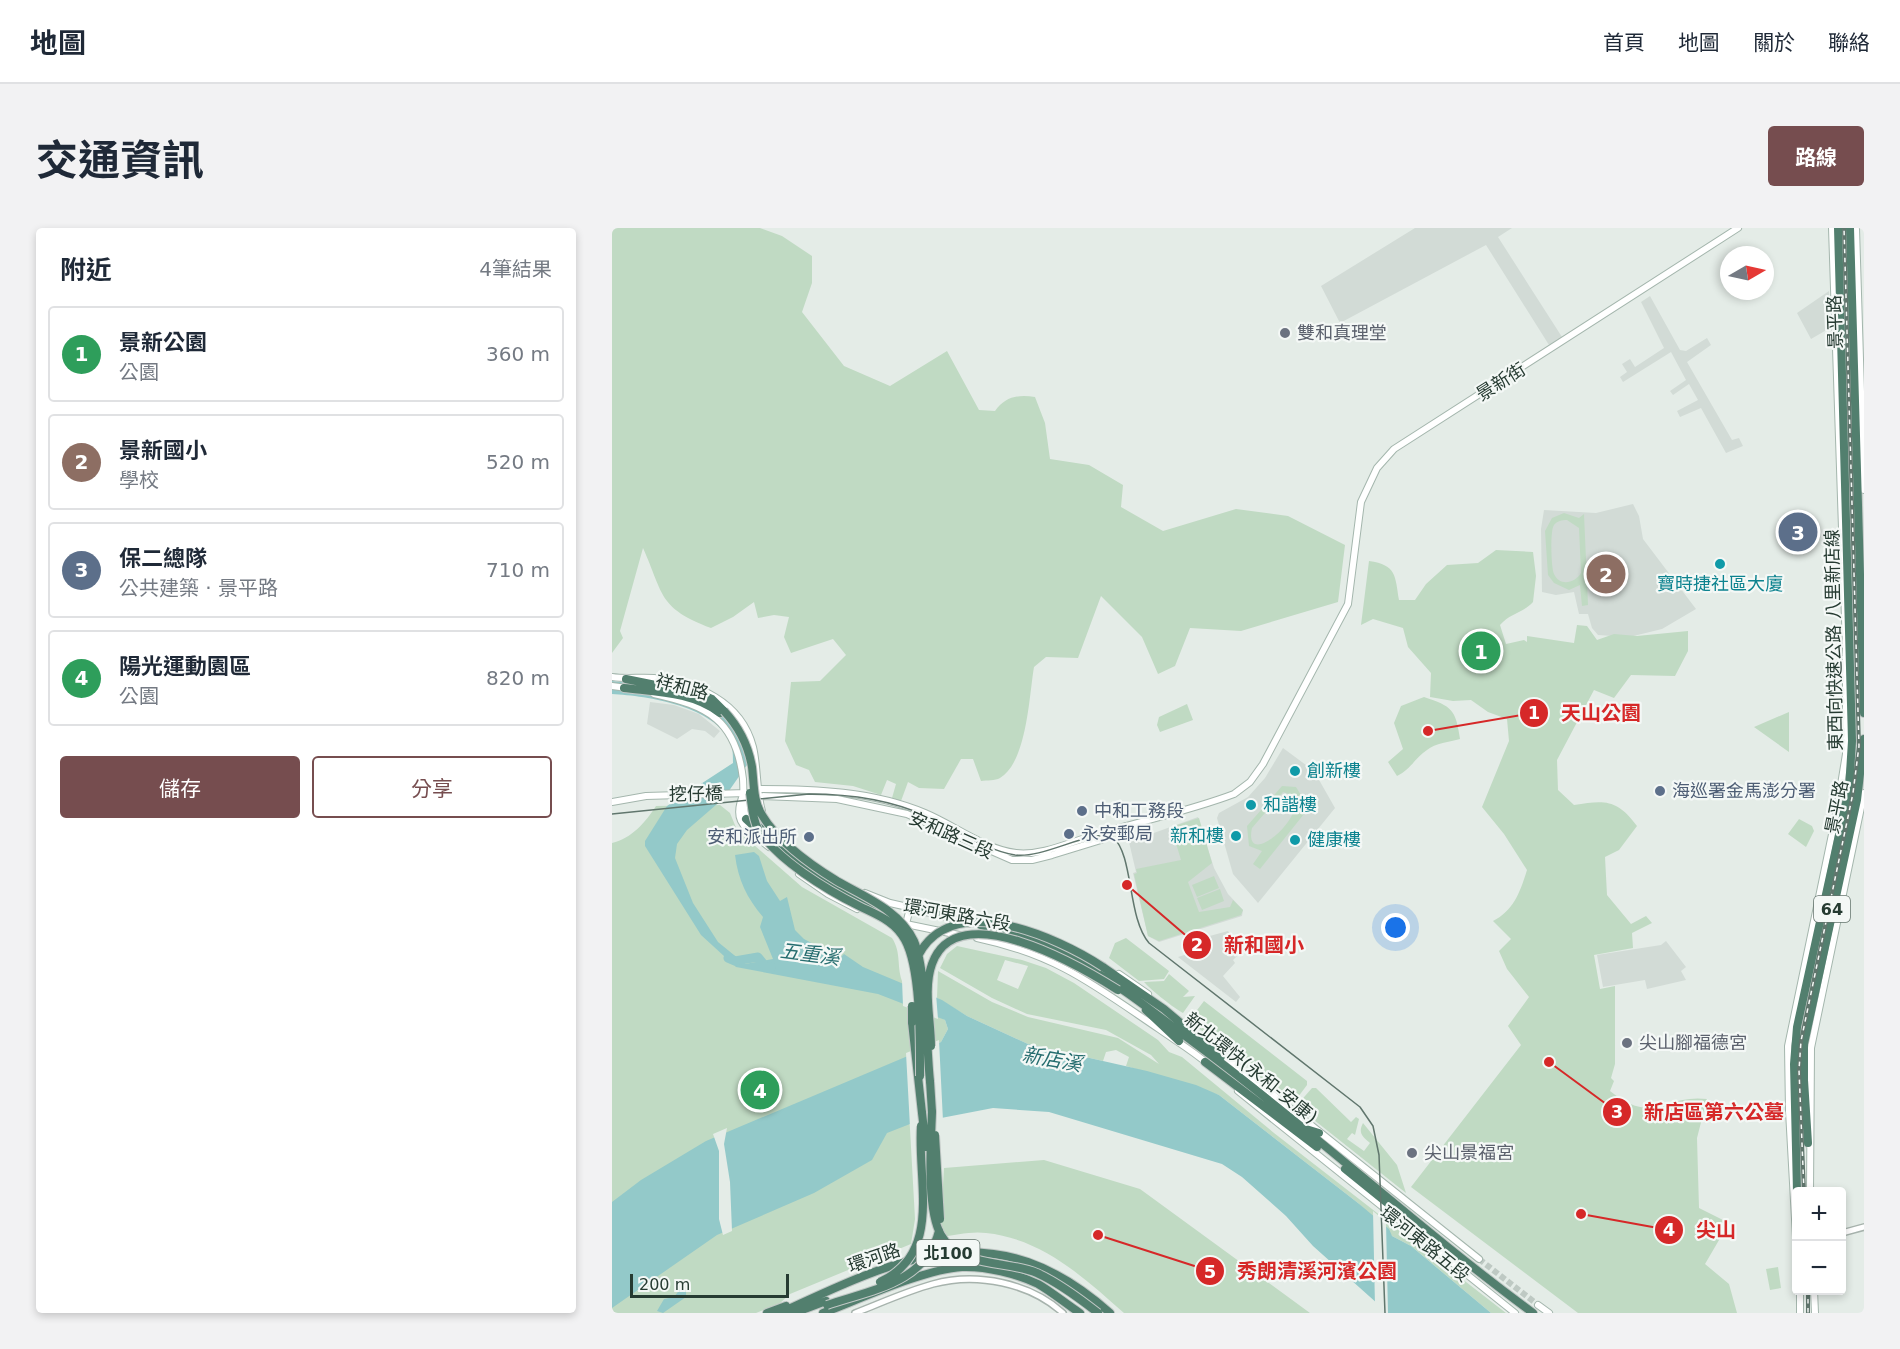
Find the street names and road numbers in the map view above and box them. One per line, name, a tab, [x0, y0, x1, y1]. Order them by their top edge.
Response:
street label: 景平路	[1823, 295, 1846, 349]
street label: 景新街	[1472, 358, 1529, 405]
street label: 東西向快速公路 八里新店線	[1821, 529, 1846, 751]
street label: 祥和路	[653, 669, 711, 704]
street label: 景平路	[1821, 778, 1852, 835]
street label: 挖仔橋	[669, 783, 723, 804]
street label: 安和路三段	[906, 807, 997, 862]
street label: 環河東路六段	[902, 895, 1012, 934]
road number: 64	[1814, 896, 1850, 922]
street label: 新北環快(永和-安康)	[1181, 1008, 1322, 1128]
street label: 環河東路五段	[1377, 1201, 1474, 1286]
street label: 環河路	[845, 1239, 903, 1276]
road number: 北100	[916, 1240, 980, 1266]

